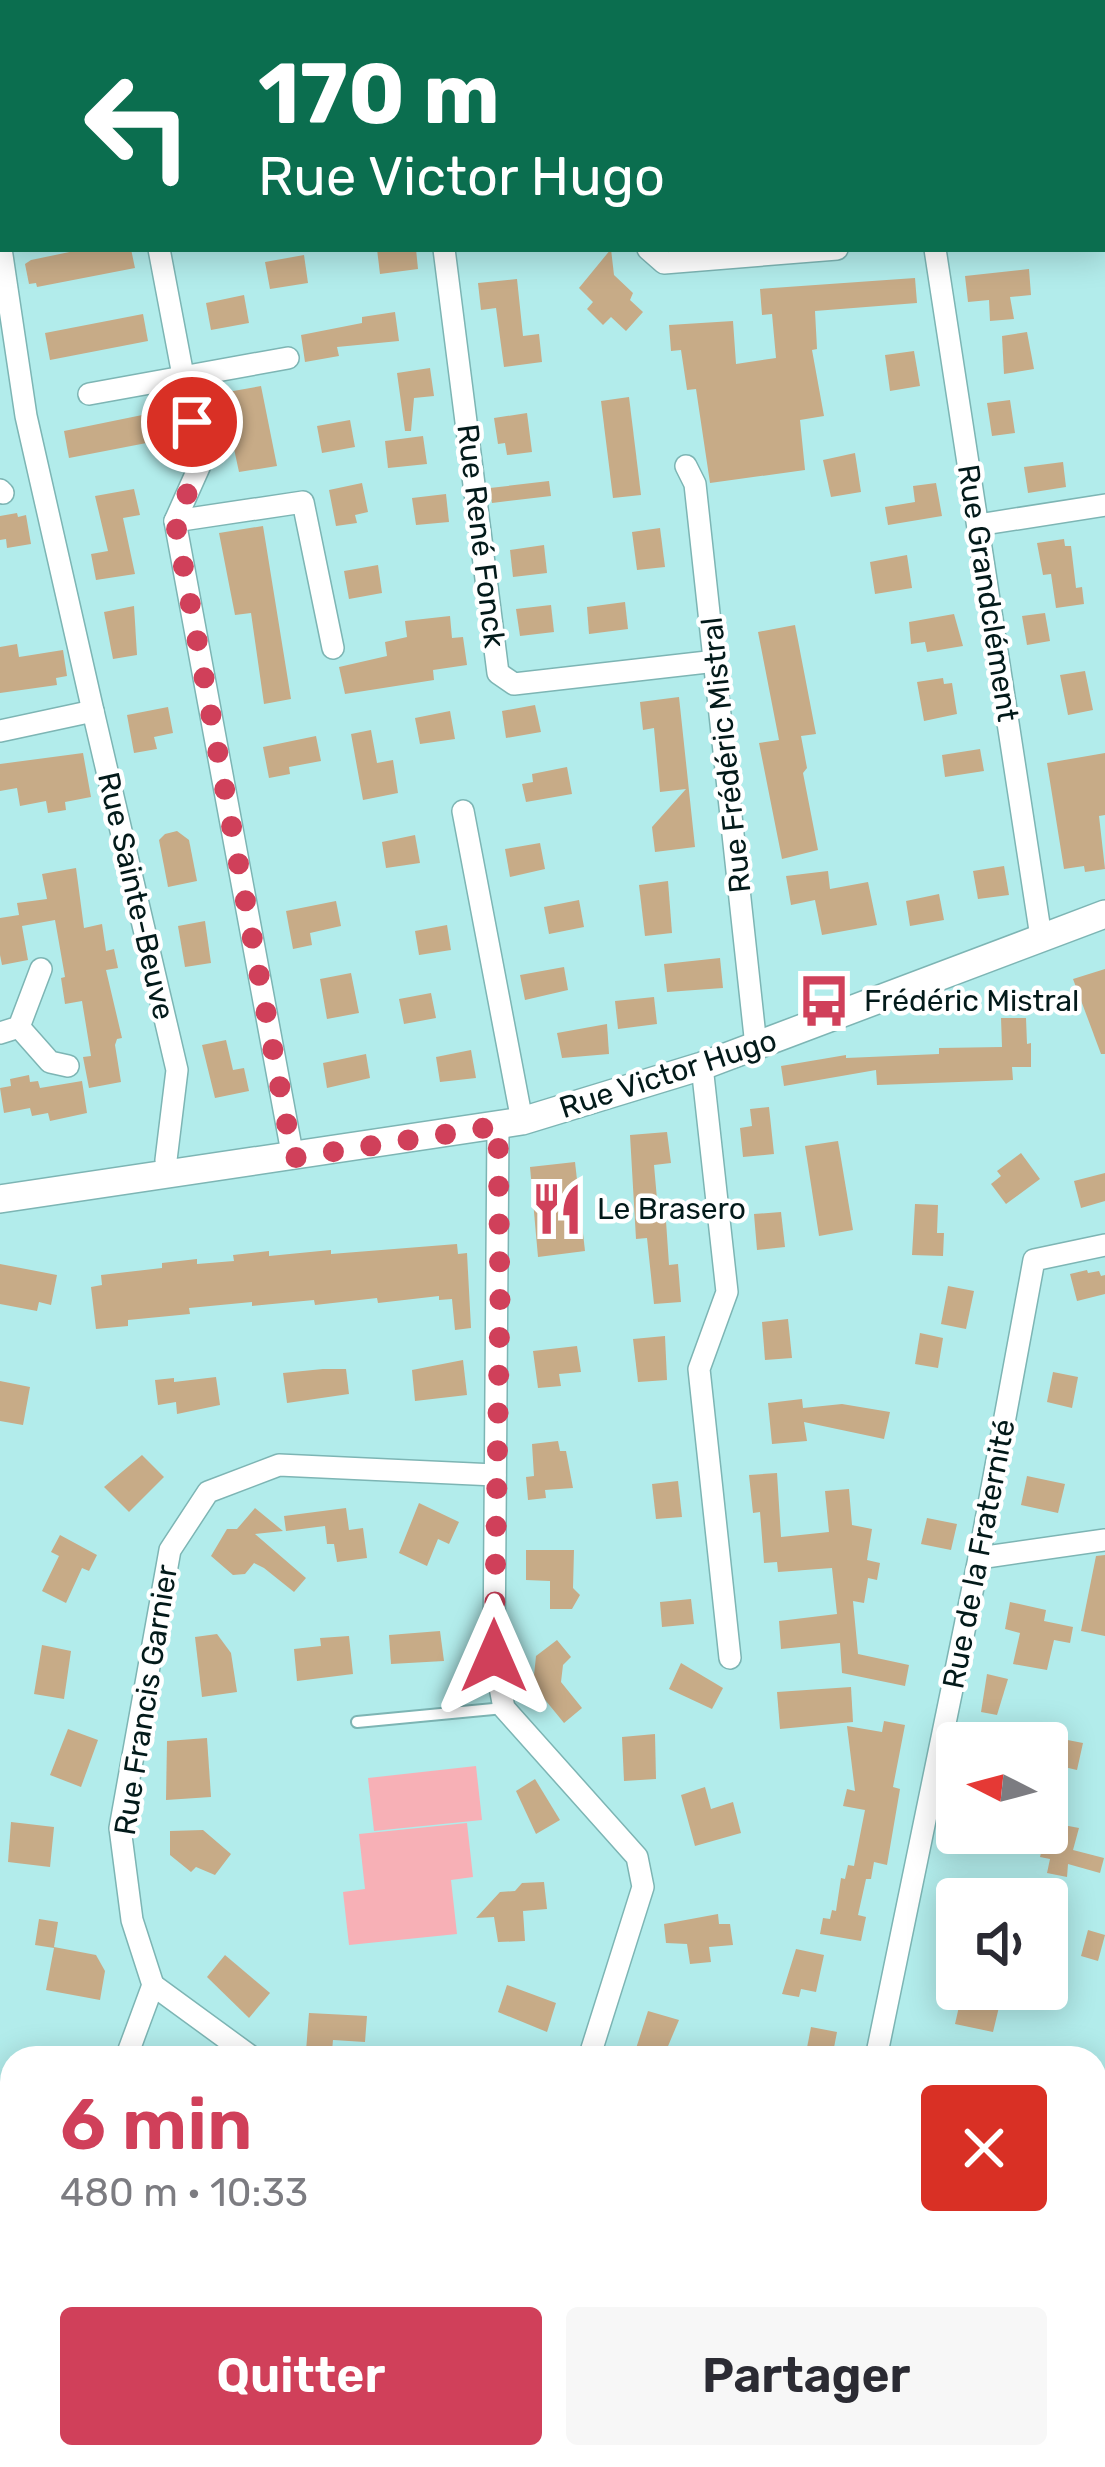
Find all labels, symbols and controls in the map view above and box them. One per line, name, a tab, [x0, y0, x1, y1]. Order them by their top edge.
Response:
text: 170 m	[258, 44, 500, 144]
icon: left	[60, 48, 216, 204]
text: Rue Victor Hugo	[258, 145, 665, 209]
pin	[141, 371, 243, 473]
icon: arrive	[159, 389, 225, 455]
street label: Rue René Fonck	[449, 422, 513, 650]
street label: Rue Grandclément	[950, 462, 1026, 724]
street label: Rue Frédéric Mistral	[694, 615, 758, 895]
street label: Rue Sainte-Beuve	[90, 769, 182, 1023]
bus stop icon: Frédéric Mistral	[795, 972, 853, 1030]
place label: Frédéric Mistral	[864, 983, 1079, 1019]
street label: Rue Victor Hugo	[555, 1022, 781, 1126]
restaurant icon: Le Brasero	[528, 1180, 586, 1238]
place label: Le Brasero	[597, 1191, 746, 1227]
street label: Rue de la Fraternité	[935, 1416, 1023, 1692]
street label: Rue Francis Garnier	[107, 1562, 185, 1838]
position arrow	[431, 1593, 557, 1719]
north arrow	[936, 1722, 1068, 1854]
map controls	[936, 1722, 1068, 2010]
button: sound	[936, 1878, 1068, 2010]
text: 6 min	[60, 2082, 253, 2167]
button: close	[921, 2085, 1047, 2211]
text: 480 m · 10:33	[60, 2170, 308, 2216]
button: Quitter	[60, 2307, 542, 2445]
button: Partager	[566, 2307, 1047, 2445]

